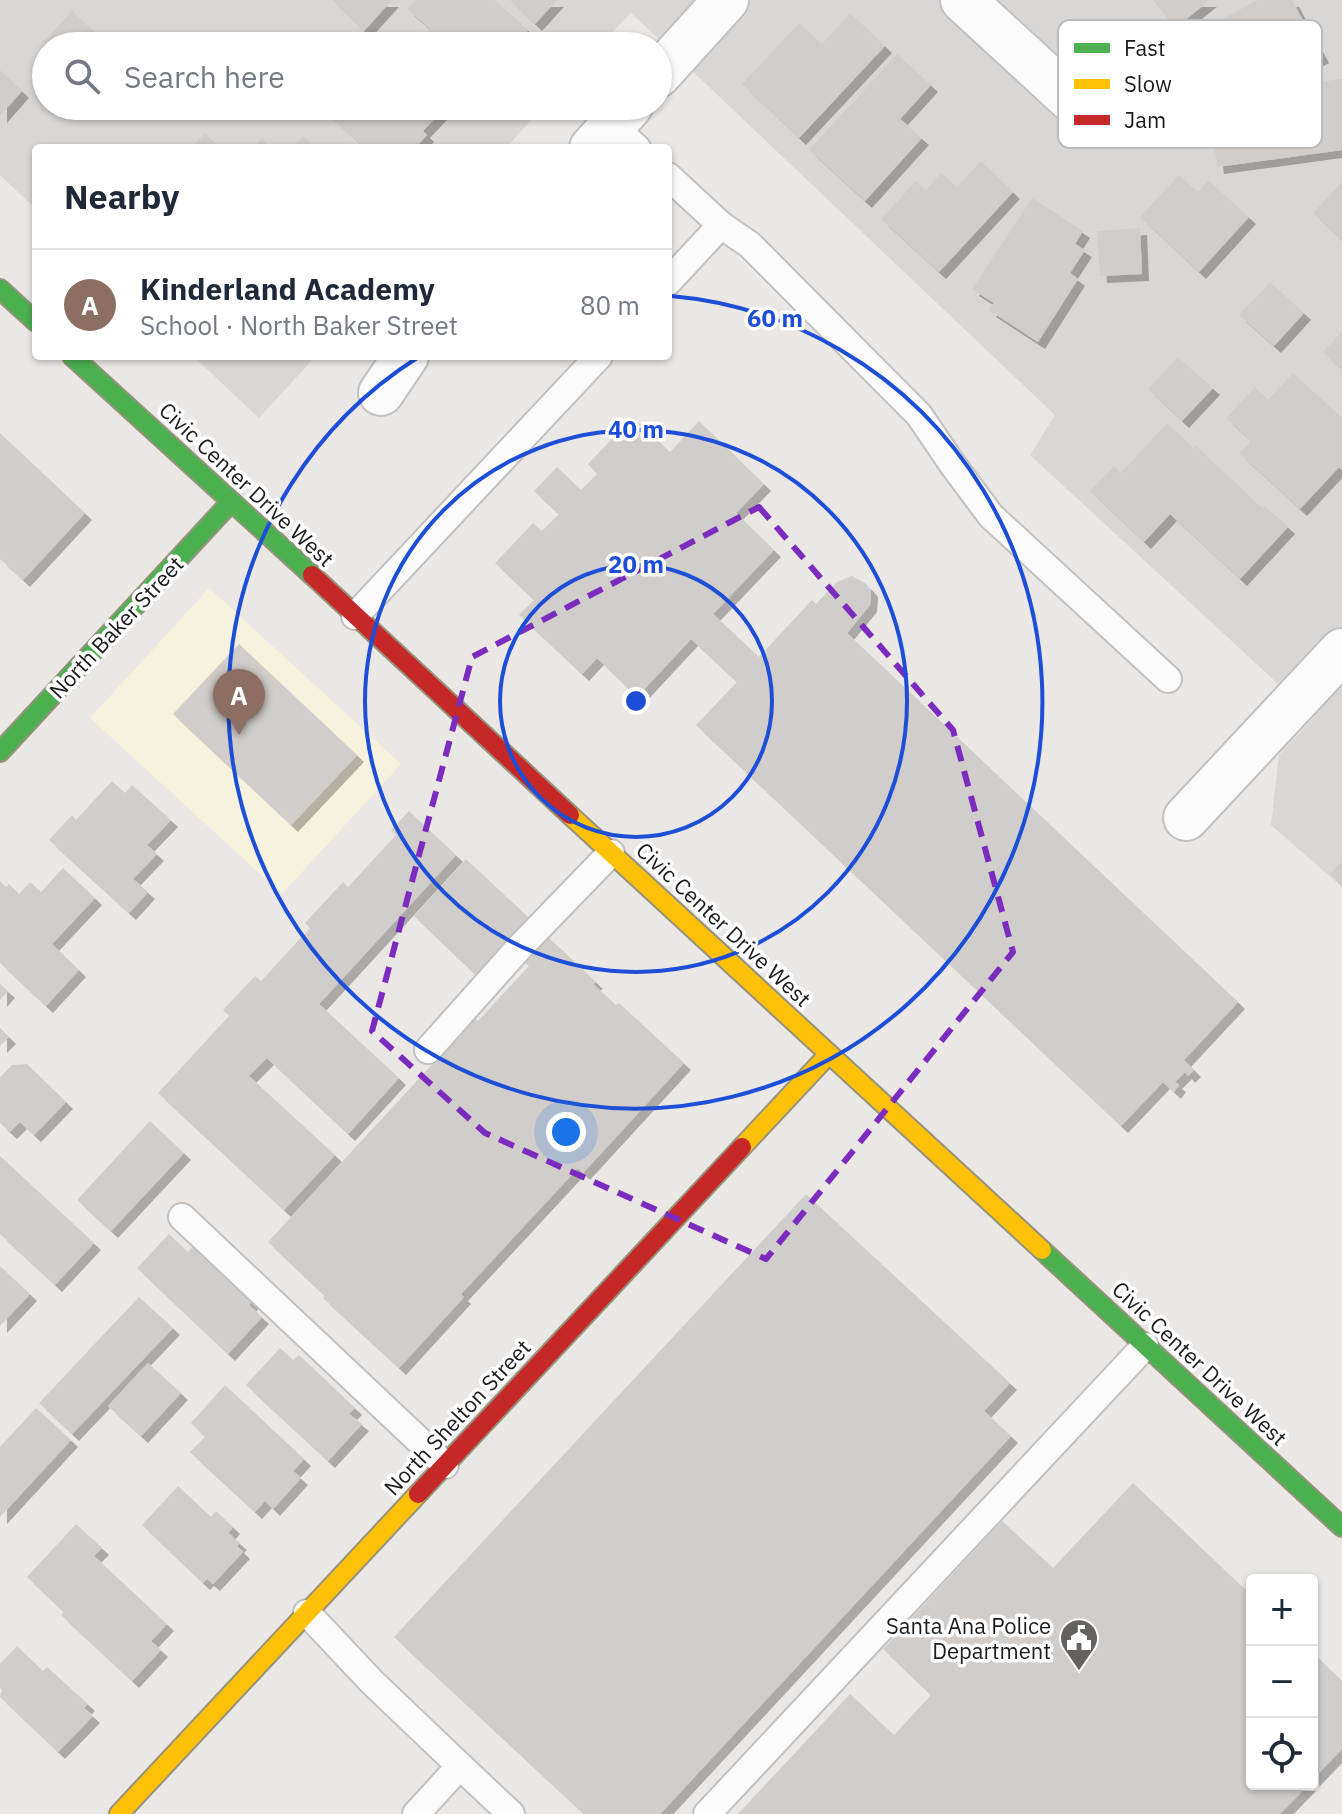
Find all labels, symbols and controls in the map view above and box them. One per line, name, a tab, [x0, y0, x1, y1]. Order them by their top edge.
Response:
legend	[1058, 20, 1322, 148]
search box	[32, 32, 672, 120]
text: Fast	[1124, 33, 1165, 62]
icon: search	[60, 54, 104, 98]
text: Search here	[124, 57, 285, 96]
text: Slow	[1124, 69, 1172, 98]
text: Jam	[1124, 105, 1166, 134]
text: Nearby	[64, 174, 179, 218]
text: Kinderland Academy	[140, 269, 435, 308]
text: A	[81, 288, 99, 322]
text: 80 m	[580, 288, 640, 322]
text: 60 m	[747, 302, 803, 334]
text: School · North Baker Street	[140, 308, 458, 342]
street label: Civic Center Drive West	[153, 395, 341, 573]
text: 40 m	[608, 413, 664, 445]
text: 20 m	[608, 548, 664, 580]
street label: North Baker Street	[42, 550, 190, 704]
pin: A	[213, 669, 265, 735]
centre of rings	[622, 687, 650, 715]
street label: Civic Center Drive West	[630, 835, 818, 1013]
your location	[546, 1112, 586, 1152]
street label: Civic Center Drive West	[1106, 1274, 1294, 1452]
street label: North Shelton Street	[377, 1333, 537, 1501]
map controls	[1246, 1574, 1318, 1790]
button: +	[1246, 1574, 1318, 1646]
place label: Santa Ana Police Department	[886, 1611, 1051, 1665]
public building icon: Santa Ana Police Department	[1058, 1617, 1100, 1672]
button: −	[1246, 1646, 1318, 1718]
button: locate	[1246, 1718, 1318, 1790]

